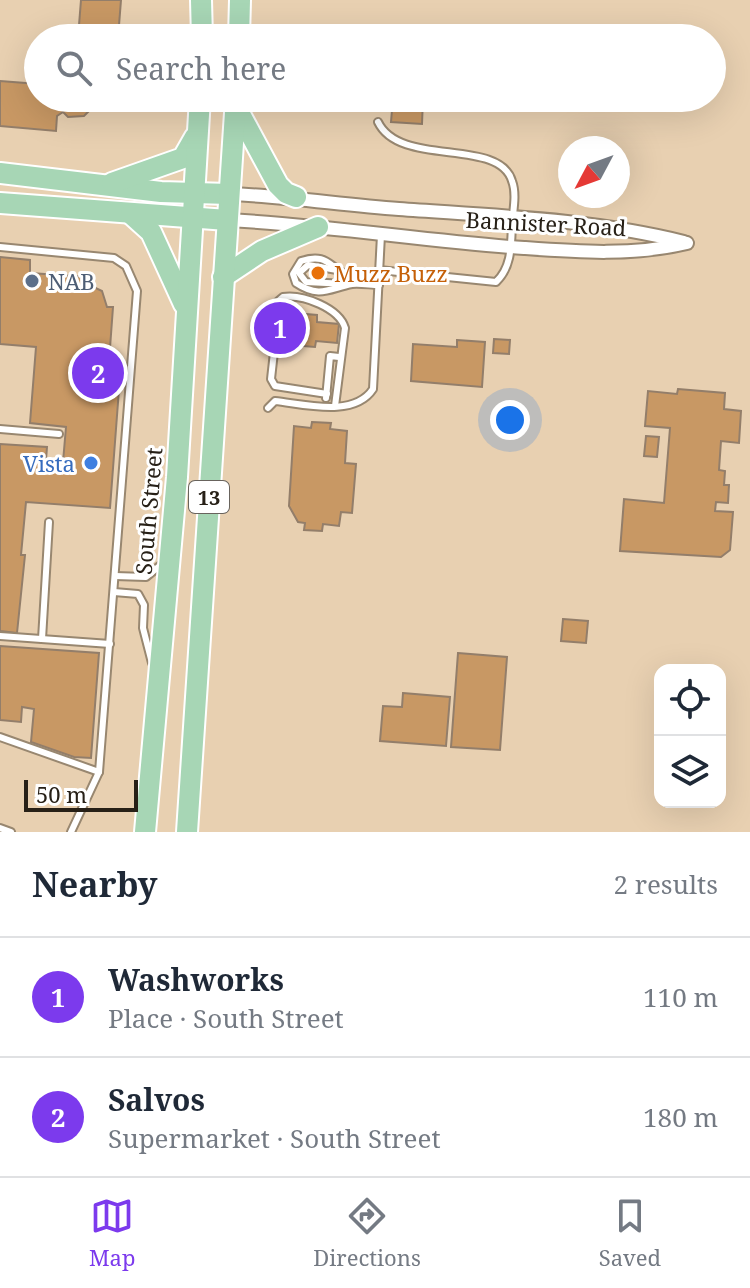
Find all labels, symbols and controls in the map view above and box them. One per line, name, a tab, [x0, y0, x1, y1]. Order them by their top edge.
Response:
search box	[24, 24, 726, 112]
icon: search	[52, 46, 96, 90]
text: Search here	[116, 48, 286, 89]
north arrow	[558, 136, 630, 208]
street label: Bannister Road	[465, 204, 628, 242]
place label: Muzz Buzz	[334, 258, 448, 288]
marker: Muzz Buzz	[309, 264, 327, 282]
place label: NAB	[48, 266, 95, 296]
marker: NAB	[23, 272, 41, 290]
pin: 1	[254, 298, 306, 358]
pin: 2	[72, 343, 124, 403]
your location	[490, 400, 530, 440]
street label: South Street	[128, 446, 169, 576]
place label: Vista	[23, 448, 75, 478]
marker: Vista	[82, 454, 100, 472]
road number: 13	[189, 481, 229, 513]
map controls	[654, 664, 726, 808]
button: locate	[654, 664, 726, 736]
button: layers	[654, 736, 726, 808]
scale bar	[24, 776, 138, 812]
text: 50 m	[36, 779, 87, 809]
text: Nearby	[32, 861, 158, 907]
text: 2 results	[613, 866, 718, 902]
text: Washworks	[108, 959, 284, 1000]
text: 1	[51, 979, 65, 1015]
text: 110 m	[643, 979, 718, 1015]
text: Place · South Street	[108, 1000, 344, 1036]
text: Salvos	[108, 1079, 205, 1120]
text: 2	[51, 1099, 65, 1135]
text: 180 m	[643, 1099, 718, 1135]
text: Supermarket · South Street	[108, 1120, 441, 1156]
tab: Map	[89, 1194, 135, 1272]
tab: Directions	[313, 1194, 421, 1272]
tab: Saved	[599, 1194, 661, 1272]

